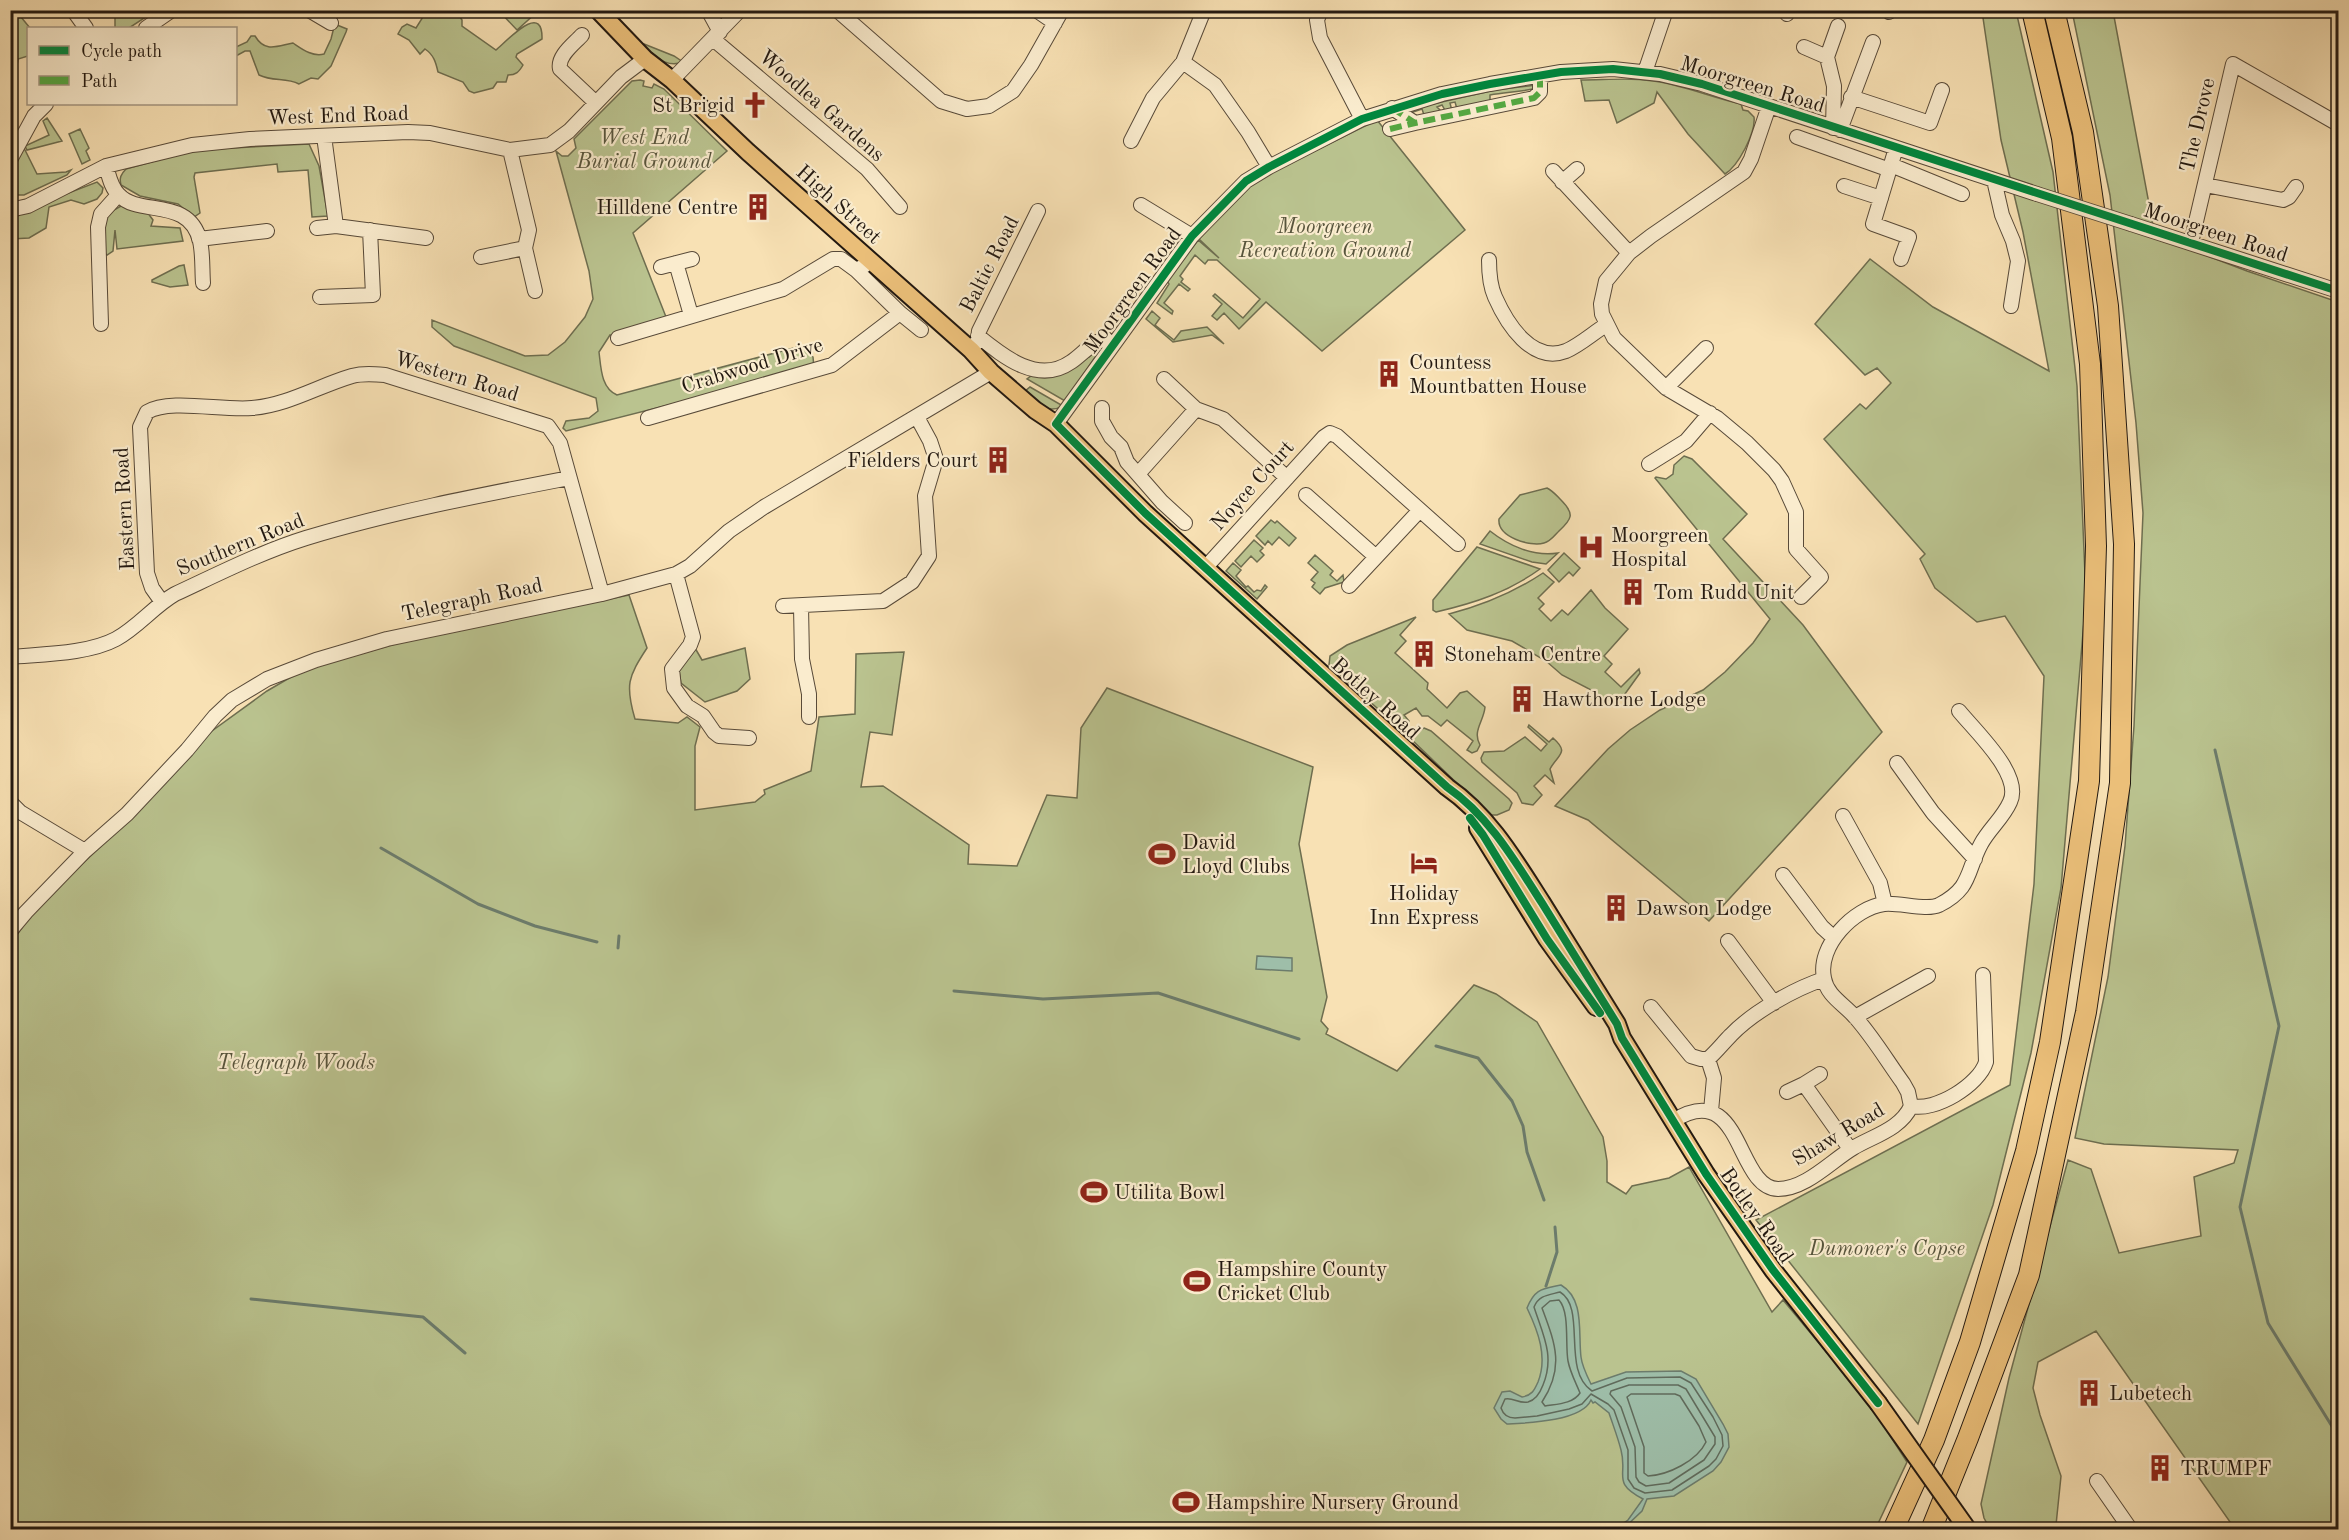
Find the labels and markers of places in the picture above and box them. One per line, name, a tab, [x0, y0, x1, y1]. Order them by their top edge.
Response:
church icon: St Brigid	[740, 90, 770, 120]
place label: St Brigid	[652, 96, 735, 117]
building icon: Hilldene Centre	[743, 192, 773, 222]
place label: Hilldene Centre	[596, 198, 738, 219]
place label: Countess Mountbatten House	[1409, 353, 1587, 398]
building icon: Countess Mountbatten House	[1374, 359, 1404, 389]
building icon: Fielders Court	[983, 445, 1013, 475]
place label: Fielders Court	[847, 451, 978, 472]
place label: Moorgreen Hospital	[1611, 526, 1709, 571]
hospital icon: Moorgreen Hospital	[1576, 532, 1606, 562]
building icon: Tom Rudd Unit	[1618, 577, 1648, 607]
place label: Tom Rudd Unit	[1653, 583, 1794, 604]
building icon: Stoneham Centre	[1409, 639, 1439, 669]
place label: Stoneham Centre	[1444, 645, 1601, 666]
building icon: Hawthorne Lodge	[1507, 684, 1537, 714]
place label: Hawthorne Lodge	[1542, 690, 1706, 711]
place label: David Lloyd Clubs	[1182, 833, 1290, 878]
sports icon: David Lloyd Clubs	[1147, 839, 1177, 869]
hotel icon: Holiday Inn Express	[1409, 848, 1439, 878]
place label: Holiday Inn Express	[1369, 884, 1479, 929]
building icon: Dawson Lodge	[1601, 893, 1631, 923]
place label: Dawson Lodge	[1636, 899, 1772, 920]
sports icon: Utilita Bowl	[1079, 1177, 1109, 1207]
place label: Utilita Bowl	[1114, 1183, 1225, 1204]
place label: Hampshire County Cricket Club	[1217, 1260, 1387, 1305]
sports icon: Hampshire County Cricket Club	[1182, 1266, 1212, 1296]
building icon: Lubetech	[2074, 1378, 2104, 1408]
place label: Lubetech	[2109, 1384, 2192, 1405]
building icon: TRUMPF	[2145, 1453, 2175, 1483]
place label: TRUMPF	[2180, 1459, 2272, 1480]
sports icon: Hampshire Nursery Ground	[1171, 1487, 1201, 1517]
place label: Hampshire Nursery Ground	[1206, 1493, 1459, 1514]

